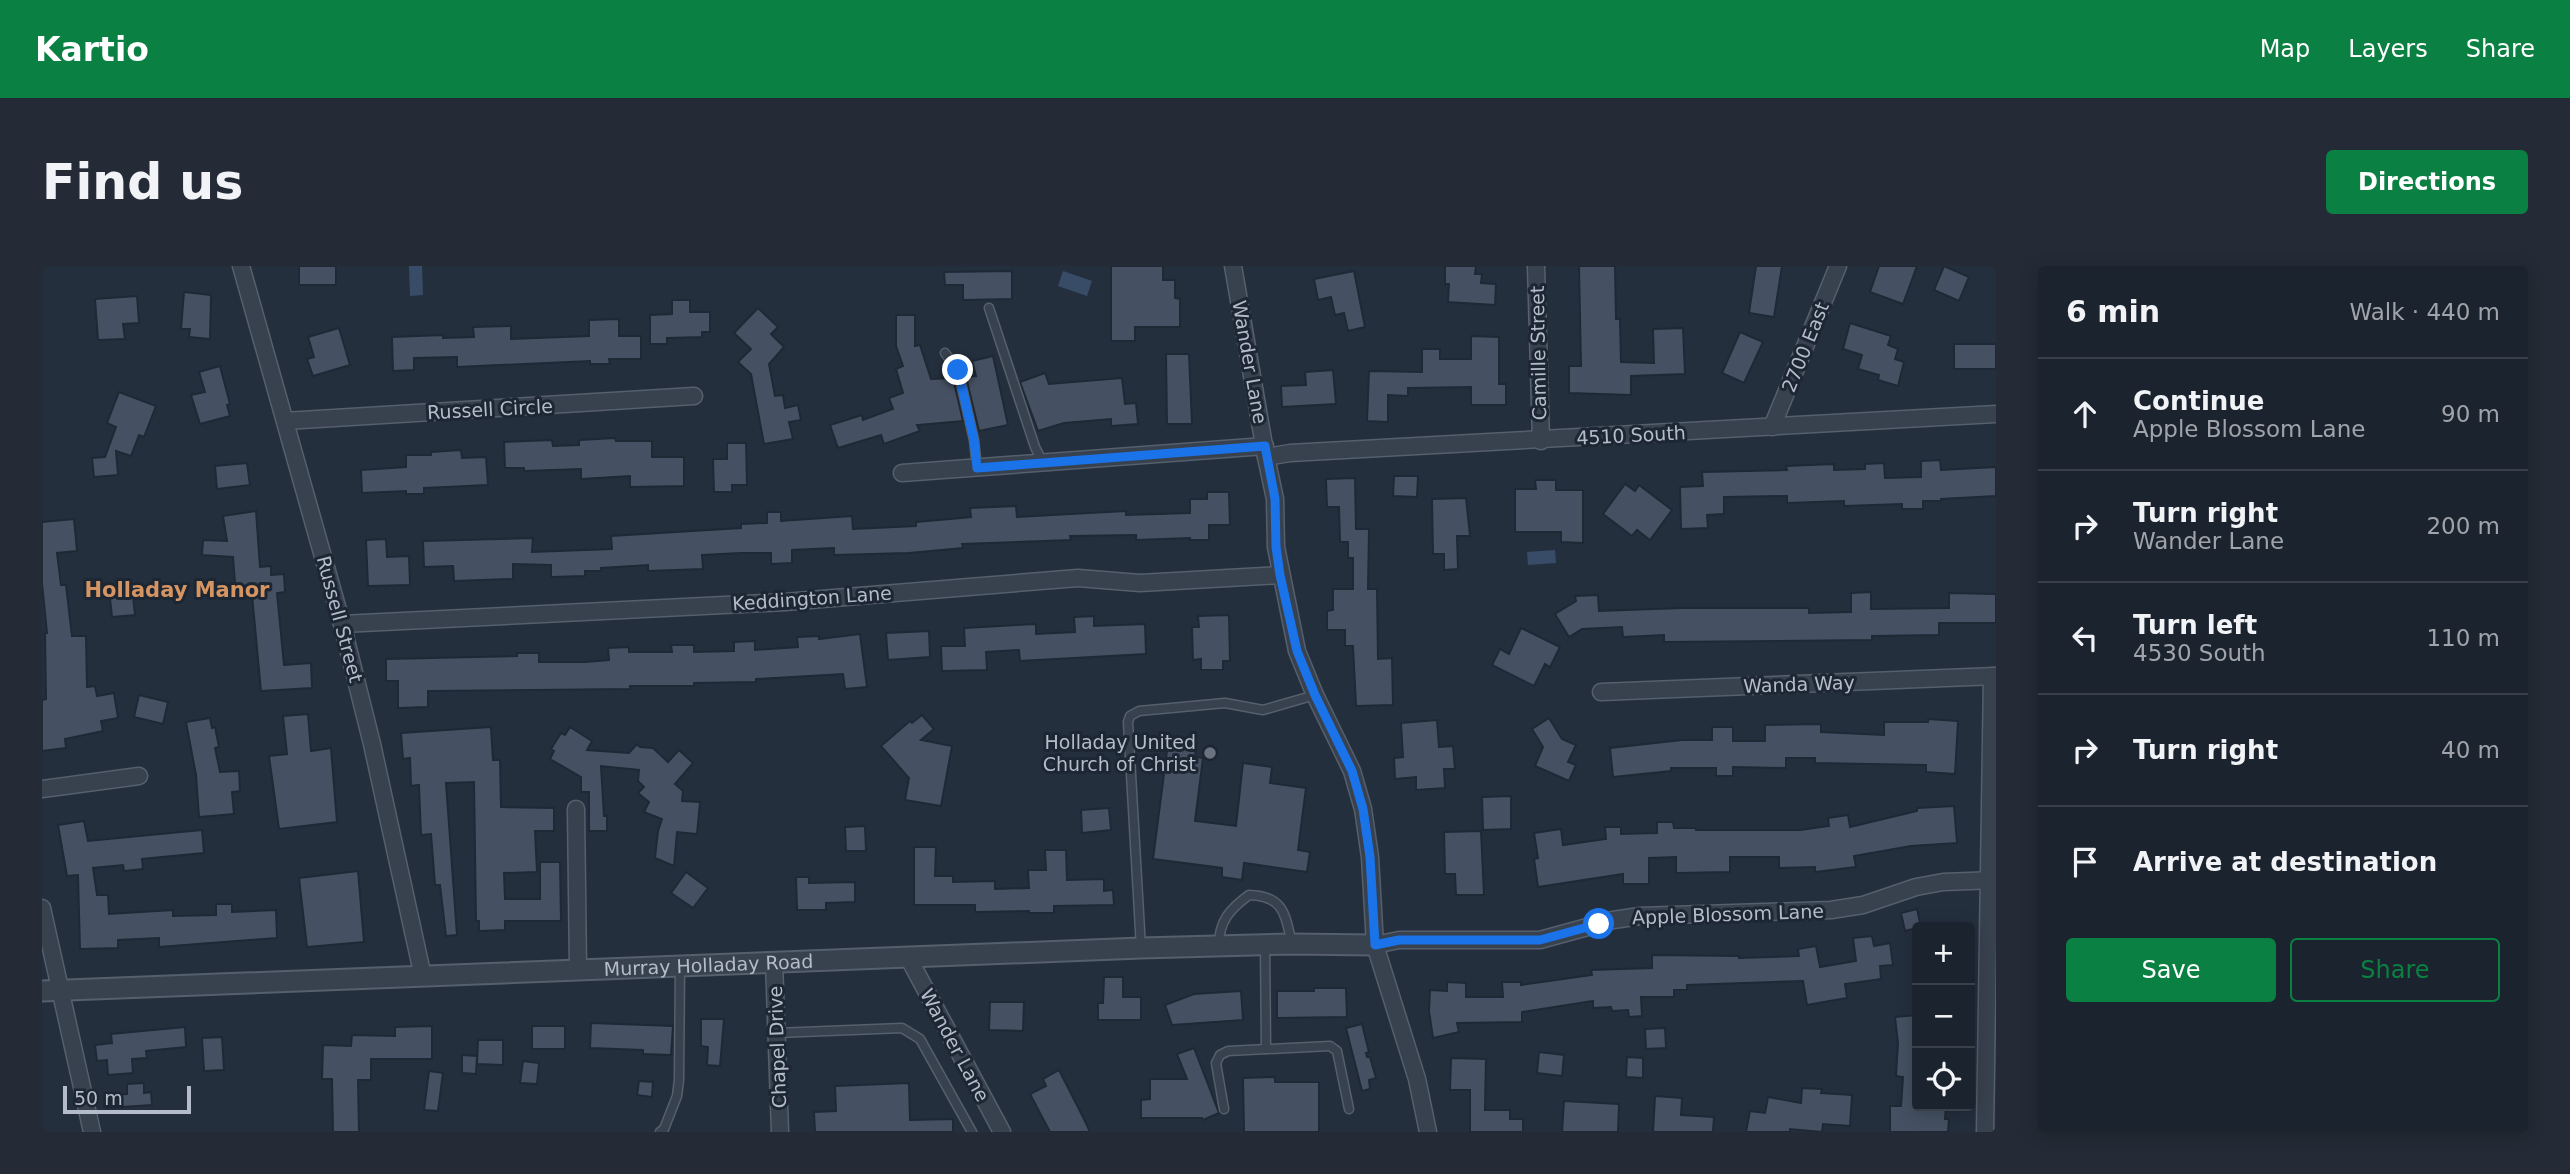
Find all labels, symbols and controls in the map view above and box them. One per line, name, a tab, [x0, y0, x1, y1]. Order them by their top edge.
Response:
text: Kartio	[35, 30, 149, 69]
text: Map	[2260, 35, 2310, 63]
text: Layers	[2348, 35, 2428, 63]
text: Share	[2466, 35, 2535, 63]
button: Directions	[2326, 150, 2528, 214]
text: Find us	[42, 154, 243, 211]
street label: Camille Street	[1526, 285, 1550, 421]
text: 6 min	[2066, 294, 2160, 329]
street label: Wander Lane	[1228, 299, 1272, 425]
street label: 2700 East	[1777, 299, 1833, 395]
text: Walk · 440 m	[2349, 299, 2500, 325]
route end	[942, 354, 973, 385]
text: Continue	[2133, 386, 2264, 416]
street label: Russell Circle	[427, 395, 553, 423]
icon: ahead	[2066, 395, 2104, 433]
text: 90 m	[2441, 401, 2500, 427]
text: Apple Blossom Lane	[2133, 416, 2365, 442]
street label: 4510 South	[1576, 421, 1686, 449]
text: Turn right	[2133, 498, 2278, 528]
icon: right	[2066, 507, 2104, 545]
text: 200 m	[2426, 513, 2500, 539]
text: Wander Lane	[2133, 528, 2284, 554]
street label: Russell Street	[313, 553, 367, 685]
district label: Holladay Manor	[85, 578, 270, 602]
street label: Keddington Lane	[732, 581, 892, 615]
text: Turn left	[2133, 610, 2257, 640]
icon: left	[2066, 619, 2104, 657]
text: 110 m	[2426, 625, 2500, 651]
text: 4530 South	[2133, 640, 2266, 666]
street label: Wanda Way	[1743, 671, 1855, 697]
place label: Holladay United Church of Christ	[1043, 731, 1196, 775]
icon: right	[2066, 731, 2104, 769]
text: Turn right	[2133, 735, 2278, 765]
text: 40 m	[2441, 737, 2500, 763]
marker: Holladay United Church of Christ	[1202, 745, 1218, 761]
icon: arrive	[2066, 843, 2104, 881]
text: Arrive at destination	[2133, 847, 2437, 877]
street label: Apple Blossom Lane	[1632, 900, 1824, 928]
route start	[1583, 908, 1614, 939]
map controls	[1912, 922, 1975, 1111]
button: +	[1912, 922, 1975, 985]
button: Save	[2066, 938, 2276, 1002]
button: Share	[2290, 938, 2500, 1002]
street label: Murray Holladay Road	[603, 950, 814, 980]
street label: Chapel Drive	[764, 985, 790, 1109]
street label: Wander Lane	[916, 985, 994, 1105]
button: −	[1912, 985, 1975, 1048]
button: locate	[1912, 1048, 1975, 1111]
scale bar	[63, 1083, 191, 1115]
text: 50 m	[74, 1087, 123, 1109]

